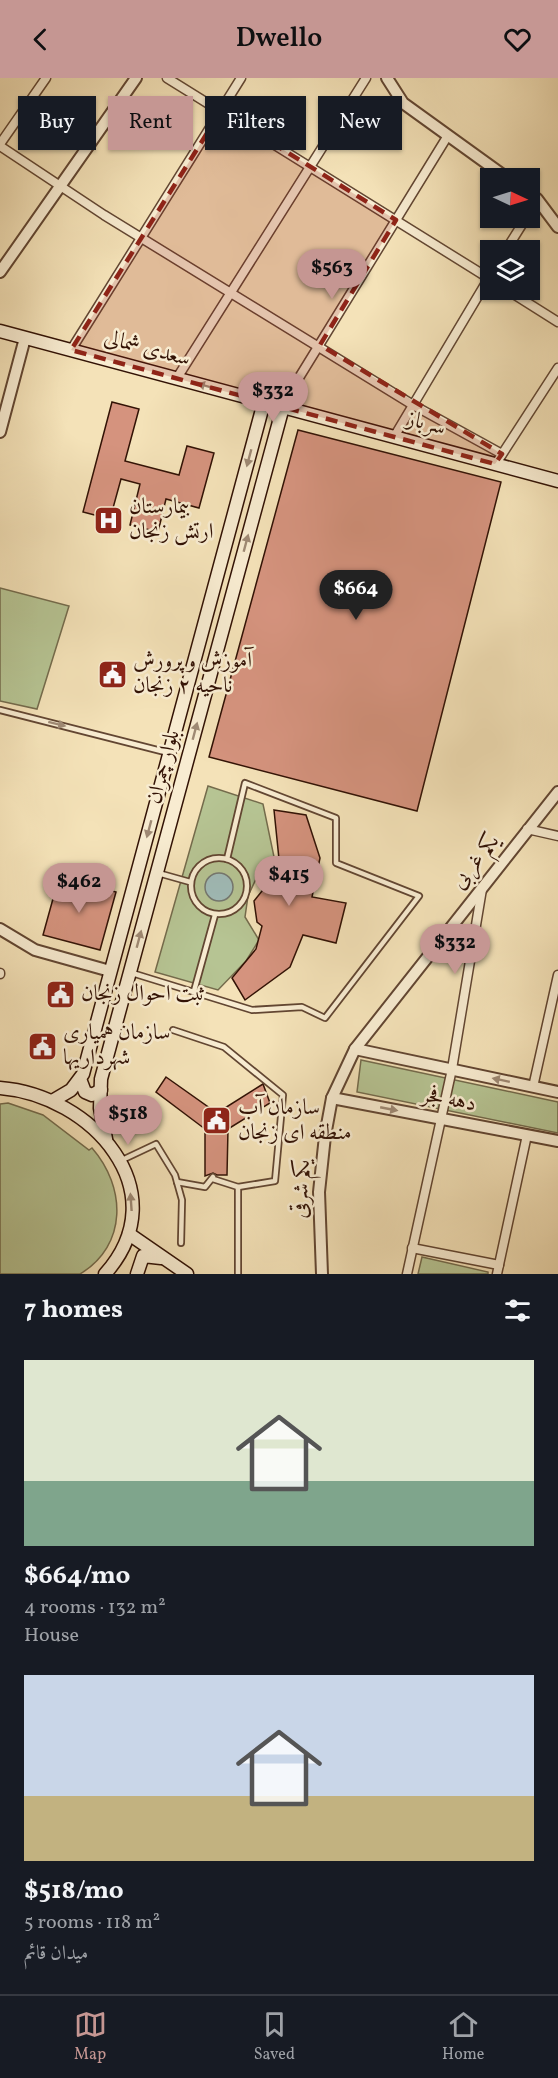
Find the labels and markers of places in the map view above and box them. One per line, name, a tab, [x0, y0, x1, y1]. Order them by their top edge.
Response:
pin: $563	[296, 249, 368, 300]
pin: $332	[237, 372, 309, 423]
place label: بیمارستان ارتش زنجان	[129, 492, 213, 548]
hospital icon: بیمارستان ارتش زنجان	[92, 504, 124, 536]
pin: $664	[320, 570, 392, 621]
place label: آموزش و پرورش ناحیه ۲ زنجان	[133, 646, 254, 702]
public building icon: آموزش و پرورش ناحیه ۲ زنجان	[96, 658, 128, 690]
pin: $415	[253, 856, 325, 907]
pin: $462	[43, 863, 115, 914]
pin: $332	[419, 924, 491, 975]
public building icon: ثبت احوال زنجان	[44, 978, 76, 1010]
place label: ثبت احوال زنجان	[81, 979, 205, 1010]
place label: سازمان همیاری شهرداریها	[63, 1018, 171, 1074]
public building icon: سازمان همیاری شهرداریها	[26, 1030, 58, 1062]
place label: سازمان آب منطقه ای زنجان	[238, 1093, 352, 1149]
pin: $518	[92, 1095, 164, 1146]
public building icon: سازمان آب منطقه ای زنجان	[201, 1105, 233, 1137]

